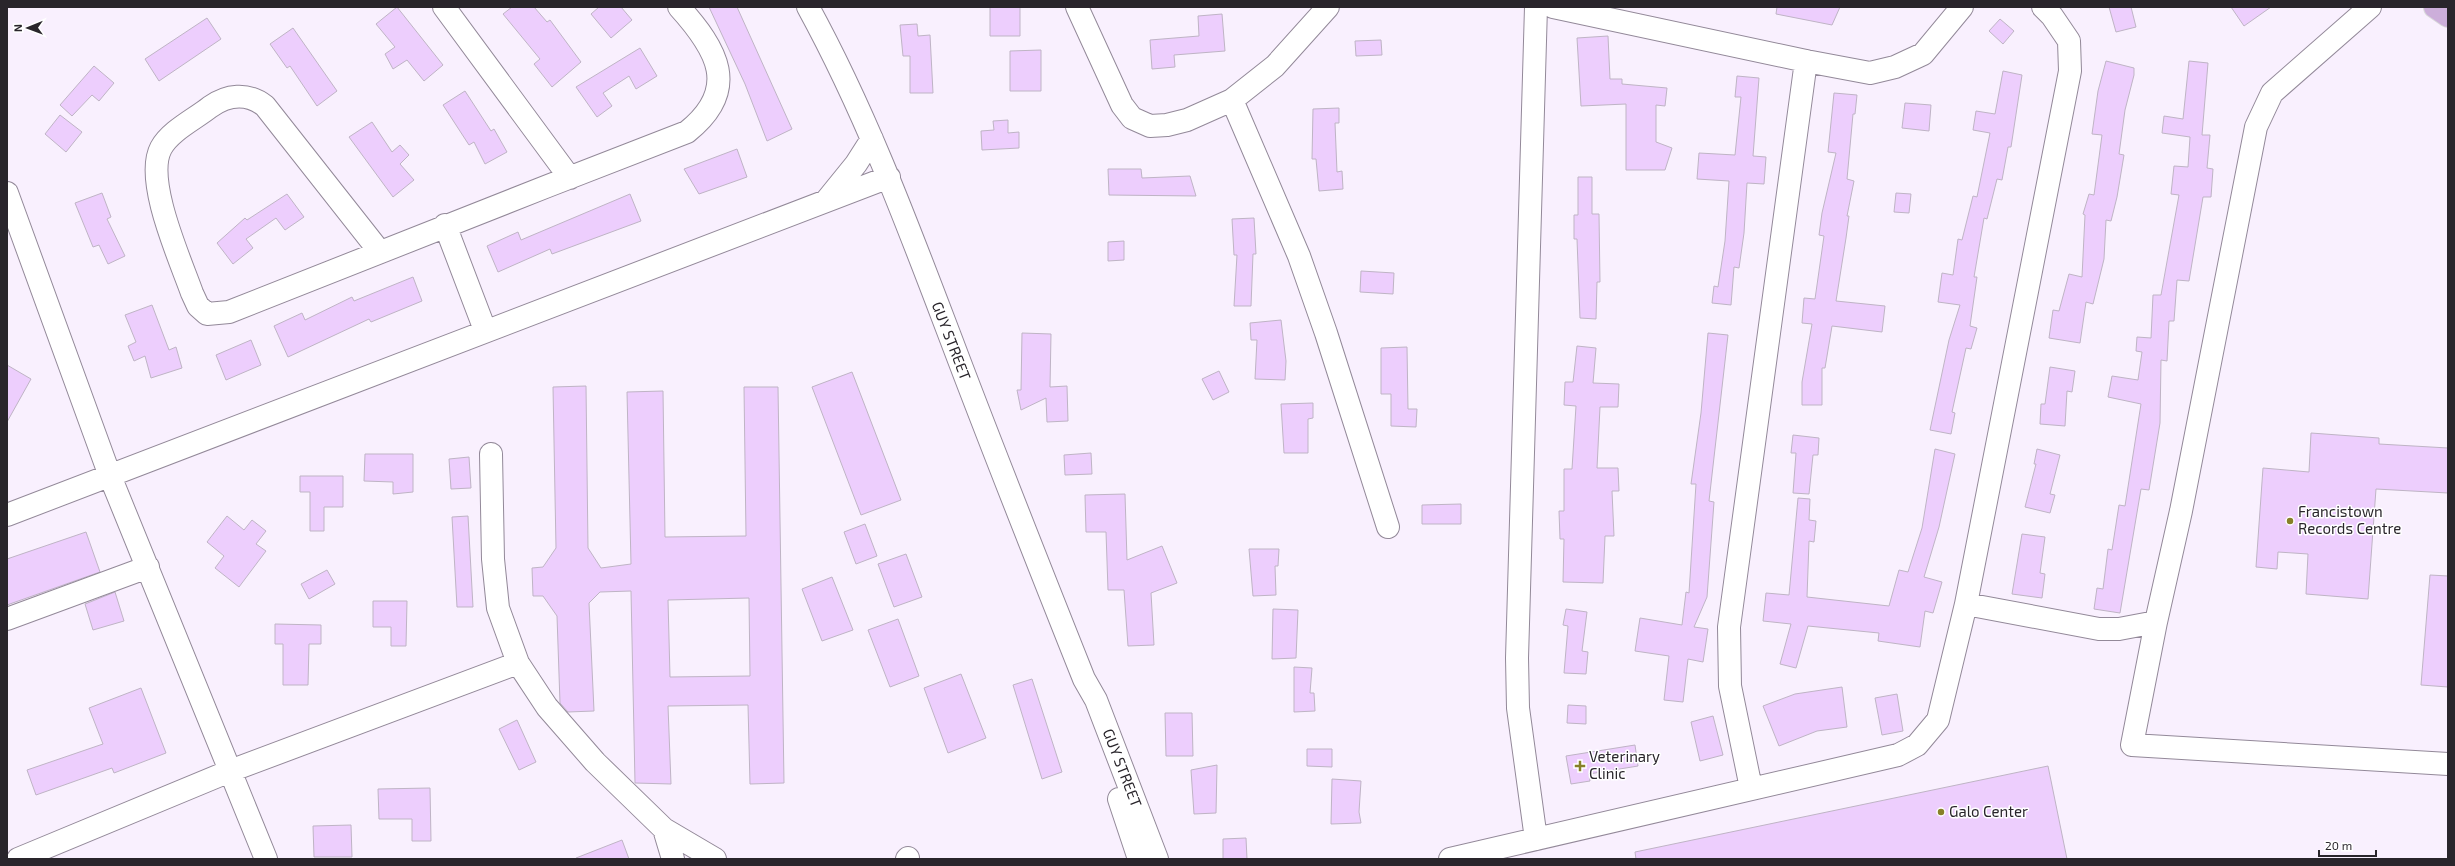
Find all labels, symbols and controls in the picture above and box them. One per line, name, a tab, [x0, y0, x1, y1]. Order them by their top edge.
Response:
north arrow	[8, 8, 48, 48]
text: N	[11, 24, 24, 32]
street label: GUY STREET	[929, 299, 975, 383]
place label: Francistown Records Centre	[2298, 502, 2401, 537]
marker: Francistown Records Centre	[2285, 516, 2295, 526]
street label: GUY STREET	[1100, 726, 1146, 810]
place label: Veterinary Clinic	[1589, 747, 1660, 782]
marker: Veterinary Clinic	[1574, 760, 1586, 772]
place label: Galo Center	[1949, 802, 2028, 820]
marker: Galo Center	[1936, 807, 1946, 817]
scale bar	[2319, 832, 2376, 858]
text: 20 m	[2325, 838, 2352, 852]

